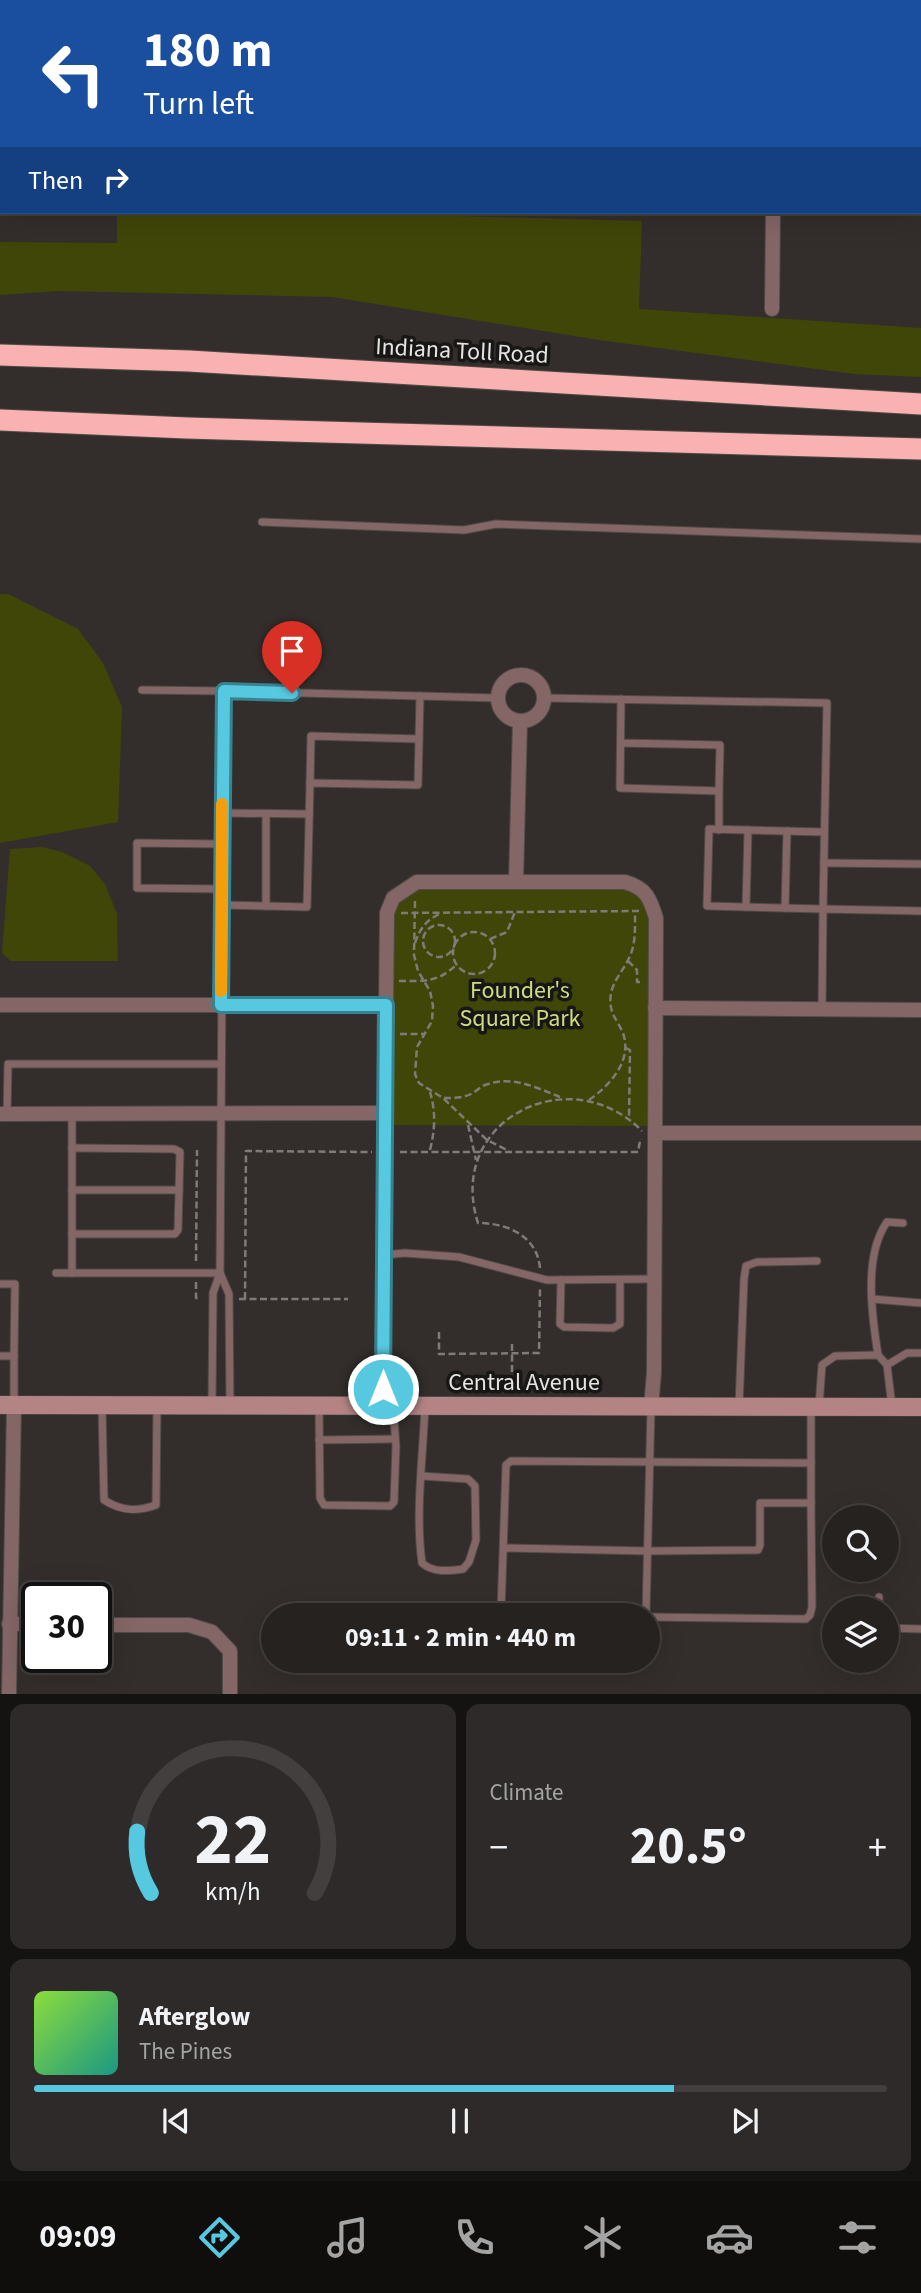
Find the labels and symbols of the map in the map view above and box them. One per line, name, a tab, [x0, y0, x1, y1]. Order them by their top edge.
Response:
street label: Indiana Toll Road	[374, 329, 550, 373]
pin	[262, 621, 322, 693]
park label: Founder's Square Park	[460, 973, 581, 1036]
position arrow	[346, 1352, 420, 1426]
street label: Central Avenue	[448, 1365, 600, 1400]
speed limit sign: 30	[21, 1582, 112, 1673]

